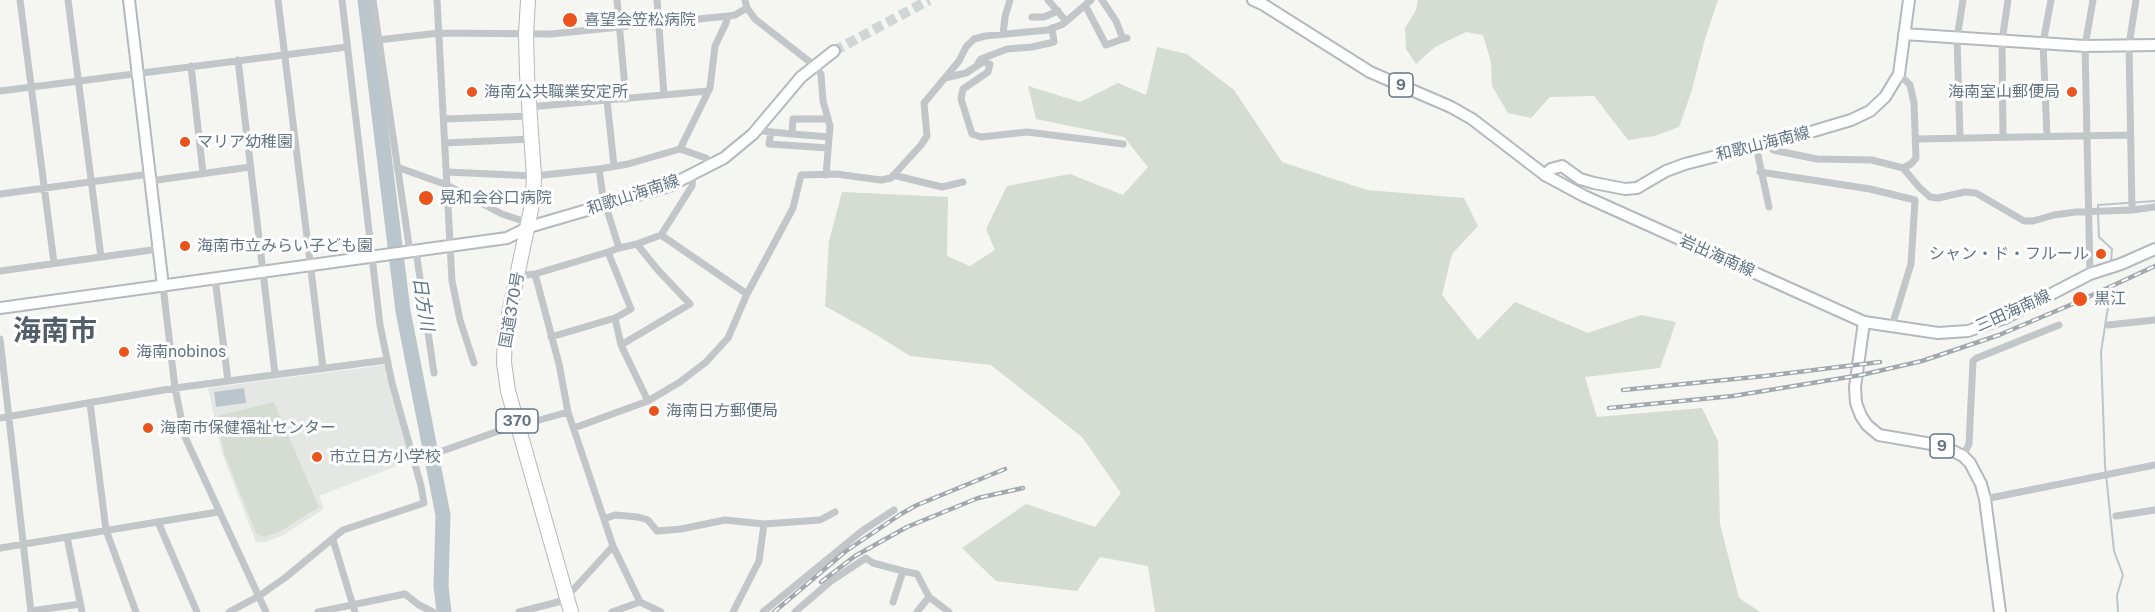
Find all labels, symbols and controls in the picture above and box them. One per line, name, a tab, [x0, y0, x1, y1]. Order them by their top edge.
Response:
place label: 喜望会笠松病院	[584, 10, 696, 30]
marker: 喜望会笠松病院	[561, 11, 579, 29]
road number: 9	[1389, 73, 1413, 97]
place label: 海南公共職業安定所	[484, 82, 628, 102]
place label: 海南室山郵便局	[1948, 82, 2060, 102]
marker: 海南公共職業安定所	[465, 85, 479, 99]
marker: 海南室山郵便局	[2065, 85, 2079, 99]
street label: 和歌山海南線	[1714, 123, 1812, 165]
place label: マリア幼稚園	[197, 132, 293, 152]
marker: マリア幼稚園	[178, 135, 192, 149]
street label: 和歌山海南線	[584, 171, 682, 219]
place label: 晃和会谷口病院	[440, 188, 552, 208]
marker: 晃和会谷口病院	[417, 189, 435, 207]
street label: 岩出海南線	[1677, 231, 1757, 281]
place label: 海南市立みらい子ども園	[197, 236, 373, 256]
marker: 海南市立みらい子ども園	[178, 239, 192, 253]
place label: シャン・ド・フルール	[1929, 244, 2089, 264]
marker: シャン・ド・フルール	[2094, 247, 2108, 261]
street label: 国道370号	[496, 270, 528, 350]
water label: 日方川	[408, 276, 438, 332]
street label: 三田海南線	[1973, 286, 2053, 336]
place label: 黒江	[2094, 289, 2126, 309]
marker: 黒江	[2071, 290, 2089, 308]
district label: 海南市	[13, 314, 97, 348]
place label: 海南nobinos	[136, 342, 226, 362]
marker: 海南nobinos	[117, 345, 131, 359]
place label: 海南日方郵便局	[666, 401, 778, 421]
marker: 海南日方郵便局	[647, 404, 661, 418]
road number: 370	[496, 409, 538, 433]
place label: 海南市保健福祉センター	[160, 418, 336, 438]
marker: 海南市保健福祉センター	[141, 421, 155, 435]
road number: 9	[1930, 434, 1954, 458]
place label: 市立日方小学校	[329, 447, 441, 467]
marker: 市立日方小学校	[310, 450, 324, 464]

